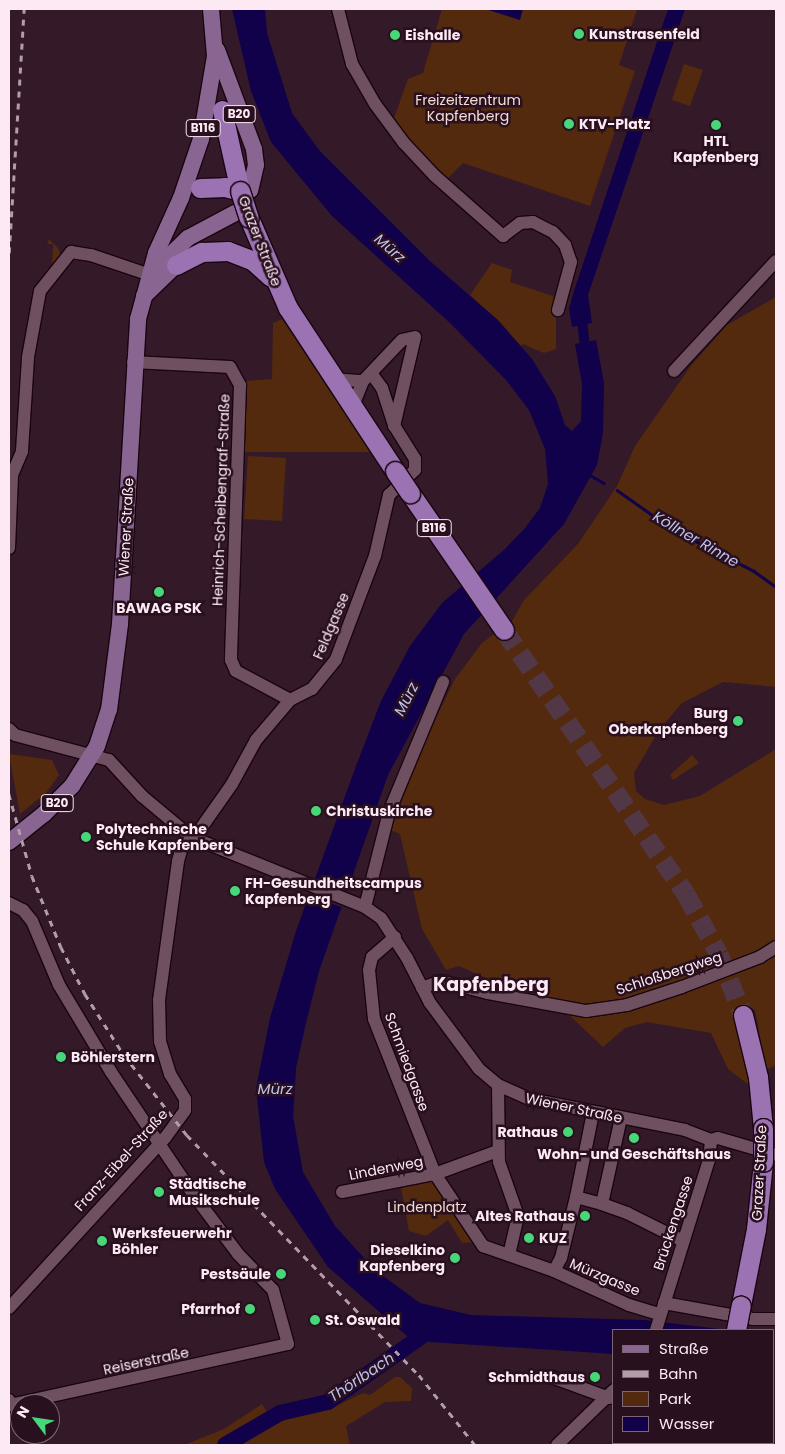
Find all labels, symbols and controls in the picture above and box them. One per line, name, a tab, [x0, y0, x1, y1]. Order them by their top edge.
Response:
place label: Kunstrasenfeld	[589, 26, 700, 42]
place label: Eishalle	[405, 27, 460, 43]
marker: Kunstrasenfeld	[573, 28, 585, 40]
marker: Eishalle	[389, 29, 401, 41]
park label: Freizeitzentrum Kapfenberg	[415, 92, 521, 124]
road number: B20	[222, 105, 256, 124]
place label: KTV-Platz	[579, 116, 650, 132]
marker: KTV-Platz	[563, 118, 575, 130]
road number: B116	[186, 119, 220, 138]
marker: HTL Kapfenberg	[710, 119, 722, 131]
place label: HTL Kapfenberg	[673, 133, 759, 166]
street label: Grazer Straße	[235, 193, 285, 289]
water label: Mürz	[371, 230, 409, 266]
street label: Heinrich-Scheibengraf-Straße	[209, 394, 233, 606]
street label: Wiener Straße	[115, 477, 137, 577]
water label: Köllner Rinne	[650, 507, 742, 571]
road number: B116	[416, 518, 452, 538]
marker: BAWAG PSK	[153, 586, 165, 598]
street label: Feldgasse	[309, 590, 353, 662]
place label: BAWAG PSK	[116, 600, 202, 616]
water label: Mürz	[390, 679, 422, 719]
place label: Burg Oberkapfenberg	[608, 705, 728, 738]
marker: Burg Oberkapfenberg	[732, 715, 744, 727]
road number: B20	[40, 794, 74, 812]
place label: Christuskirche	[326, 803, 432, 819]
marker: Christuskirche	[310, 805, 322, 817]
place label: Polytechnische Schule Kapfenberg	[96, 821, 233, 854]
marker: Polytechnische Schule Kapfenberg	[80, 831, 92, 843]
place label: FH-Gesundheitscampus Kapfenberg	[245, 875, 422, 908]
marker: FH-Gesundheitscampus Kapfenberg	[229, 885, 241, 897]
street label: Schloßbergweg	[614, 948, 724, 998]
district label: Kapfenberg	[433, 974, 549, 996]
street label: Schmiedgasse	[381, 1010, 433, 1114]
place label: Böhlerstern	[71, 1049, 155, 1065]
marker: Böhlerstern	[55, 1051, 67, 1063]
water label: Mürz	[258, 1080, 292, 1098]
street label: Wiener Straße	[524, 1090, 624, 1126]
street label: Franz-Eibel-Straße	[71, 1106, 171, 1214]
place label: Rathaus	[497, 1124, 558, 1140]
street label: Grazer Straße	[748, 1125, 770, 1221]
marker: Rathaus	[562, 1126, 574, 1138]
marker: Wohn- und Geschäftshaus	[628, 1132, 640, 1144]
place label: Wohn- und Geschäftshaus	[537, 1146, 731, 1162]
street label: Lindenweg	[347, 1153, 425, 1183]
street label: Brückengasse	[650, 1174, 696, 1272]
place label: Städtische Musikschule	[169, 1176, 260, 1208]
marker: Städtische Musikschule	[153, 1186, 165, 1198]
park label: Lindenplatz	[387, 1199, 467, 1215]
place label: Altes Rathaus	[475, 1208, 575, 1224]
marker: Altes Rathaus	[579, 1210, 591, 1222]
place label: Werksfeuerwehr Böhler	[112, 1225, 232, 1258]
place label: KUZ	[539, 1230, 567, 1246]
marker: KUZ	[523, 1232, 535, 1244]
marker: Werksfeuerwehr Böhler	[96, 1235, 108, 1247]
place label: Dieselkino Kapfenberg	[360, 1242, 445, 1274]
marker: Dieselkino Kapfenberg	[449, 1252, 461, 1264]
street label: Mürzgasse	[567, 1255, 643, 1299]
place label: Pestsäule	[201, 1266, 271, 1282]
marker: Pestsäule	[275, 1268, 287, 1280]
place label: Pfarrhof	[181, 1301, 240, 1317]
marker: Pfarrhof	[244, 1303, 256, 1315]
place label: St. Oswald	[325, 1312, 400, 1328]
marker: St. Oswald	[309, 1314, 321, 1326]
legend	[612, 1329, 775, 1444]
text: Straße	[659, 1338, 709, 1359]
street label: Reiserstraße	[102, 1344, 190, 1378]
water label: Thörlbach	[325, 1348, 397, 1406]
text: Bahn	[659, 1363, 698, 1384]
place label: Schmidthaus	[488, 1369, 585, 1385]
marker: Schmidthaus	[589, 1371, 601, 1383]
text: Park	[659, 1388, 691, 1409]
north arrow	[10, 1394, 60, 1444]
text: N	[12, 1402, 34, 1421]
text: Wasser	[659, 1413, 714, 1434]

